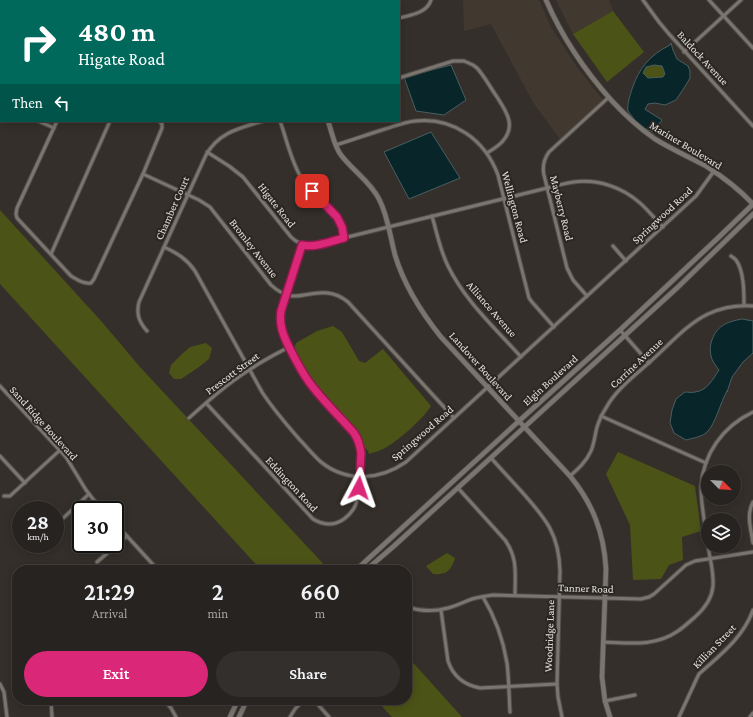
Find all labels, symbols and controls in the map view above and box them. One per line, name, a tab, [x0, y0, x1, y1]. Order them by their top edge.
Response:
icon: right	[12, 16, 64, 68]
text: 480 m	[78, 16, 156, 47]
street label: Baldock Avenue	[675, 28, 731, 88]
text: Higate Road	[78, 49, 165, 69]
icon: left	[51, 92, 73, 114]
text: Then	[12, 95, 43, 111]
street label: Mariner Boulevard	[648, 119, 725, 171]
street label: Wellington Road	[499, 170, 530, 245]
street label: Chamber Court	[153, 174, 191, 242]
pin	[295, 174, 329, 208]
street label: Mayberry Road	[547, 174, 576, 242]
street label: Higate Road	[255, 180, 298, 230]
icon: arrive	[301, 180, 323, 202]
street label: Springwood Road	[629, 184, 695, 247]
street label: Bromley Avenue	[227, 216, 281, 280]
street label: Alliance Avenue	[465, 279, 520, 339]
street label: Landover Boulevard	[447, 329, 515, 403]
street label: Corrine Avenue	[607, 335, 665, 391]
street label: Prescott Street	[203, 349, 261, 396]
street label: Elgin Boulevard	[520, 352, 581, 408]
street label: Sand Ridge Boulevard	[7, 384, 81, 463]
street label: Springwood Road	[389, 403, 456, 464]
street label: Eddington Road	[263, 454, 321, 515]
north arrow	[701, 465, 741, 505]
map controls	[701, 465, 741, 553]
position arrow	[338, 467, 380, 509]
speed limit sign: 30	[72, 501, 124, 553]
text: 28	[27, 511, 49, 533]
button: layers	[701, 513, 741, 553]
text: km/h	[27, 531, 49, 542]
text: 21:29	[84, 578, 135, 605]
text: 2	[212, 578, 224, 605]
text: 660	[300, 578, 340, 605]
street label: Tanner Road	[558, 581, 614, 595]
street label: Woodridge Lane	[542, 599, 557, 672]
text: Arrival	[92, 606, 127, 621]
text: min	[207, 606, 228, 621]
text: m	[315, 606, 325, 621]
street label: Killian Street	[690, 621, 738, 671]
button: Exit	[24, 651, 208, 697]
button: Share	[216, 651, 400, 697]

